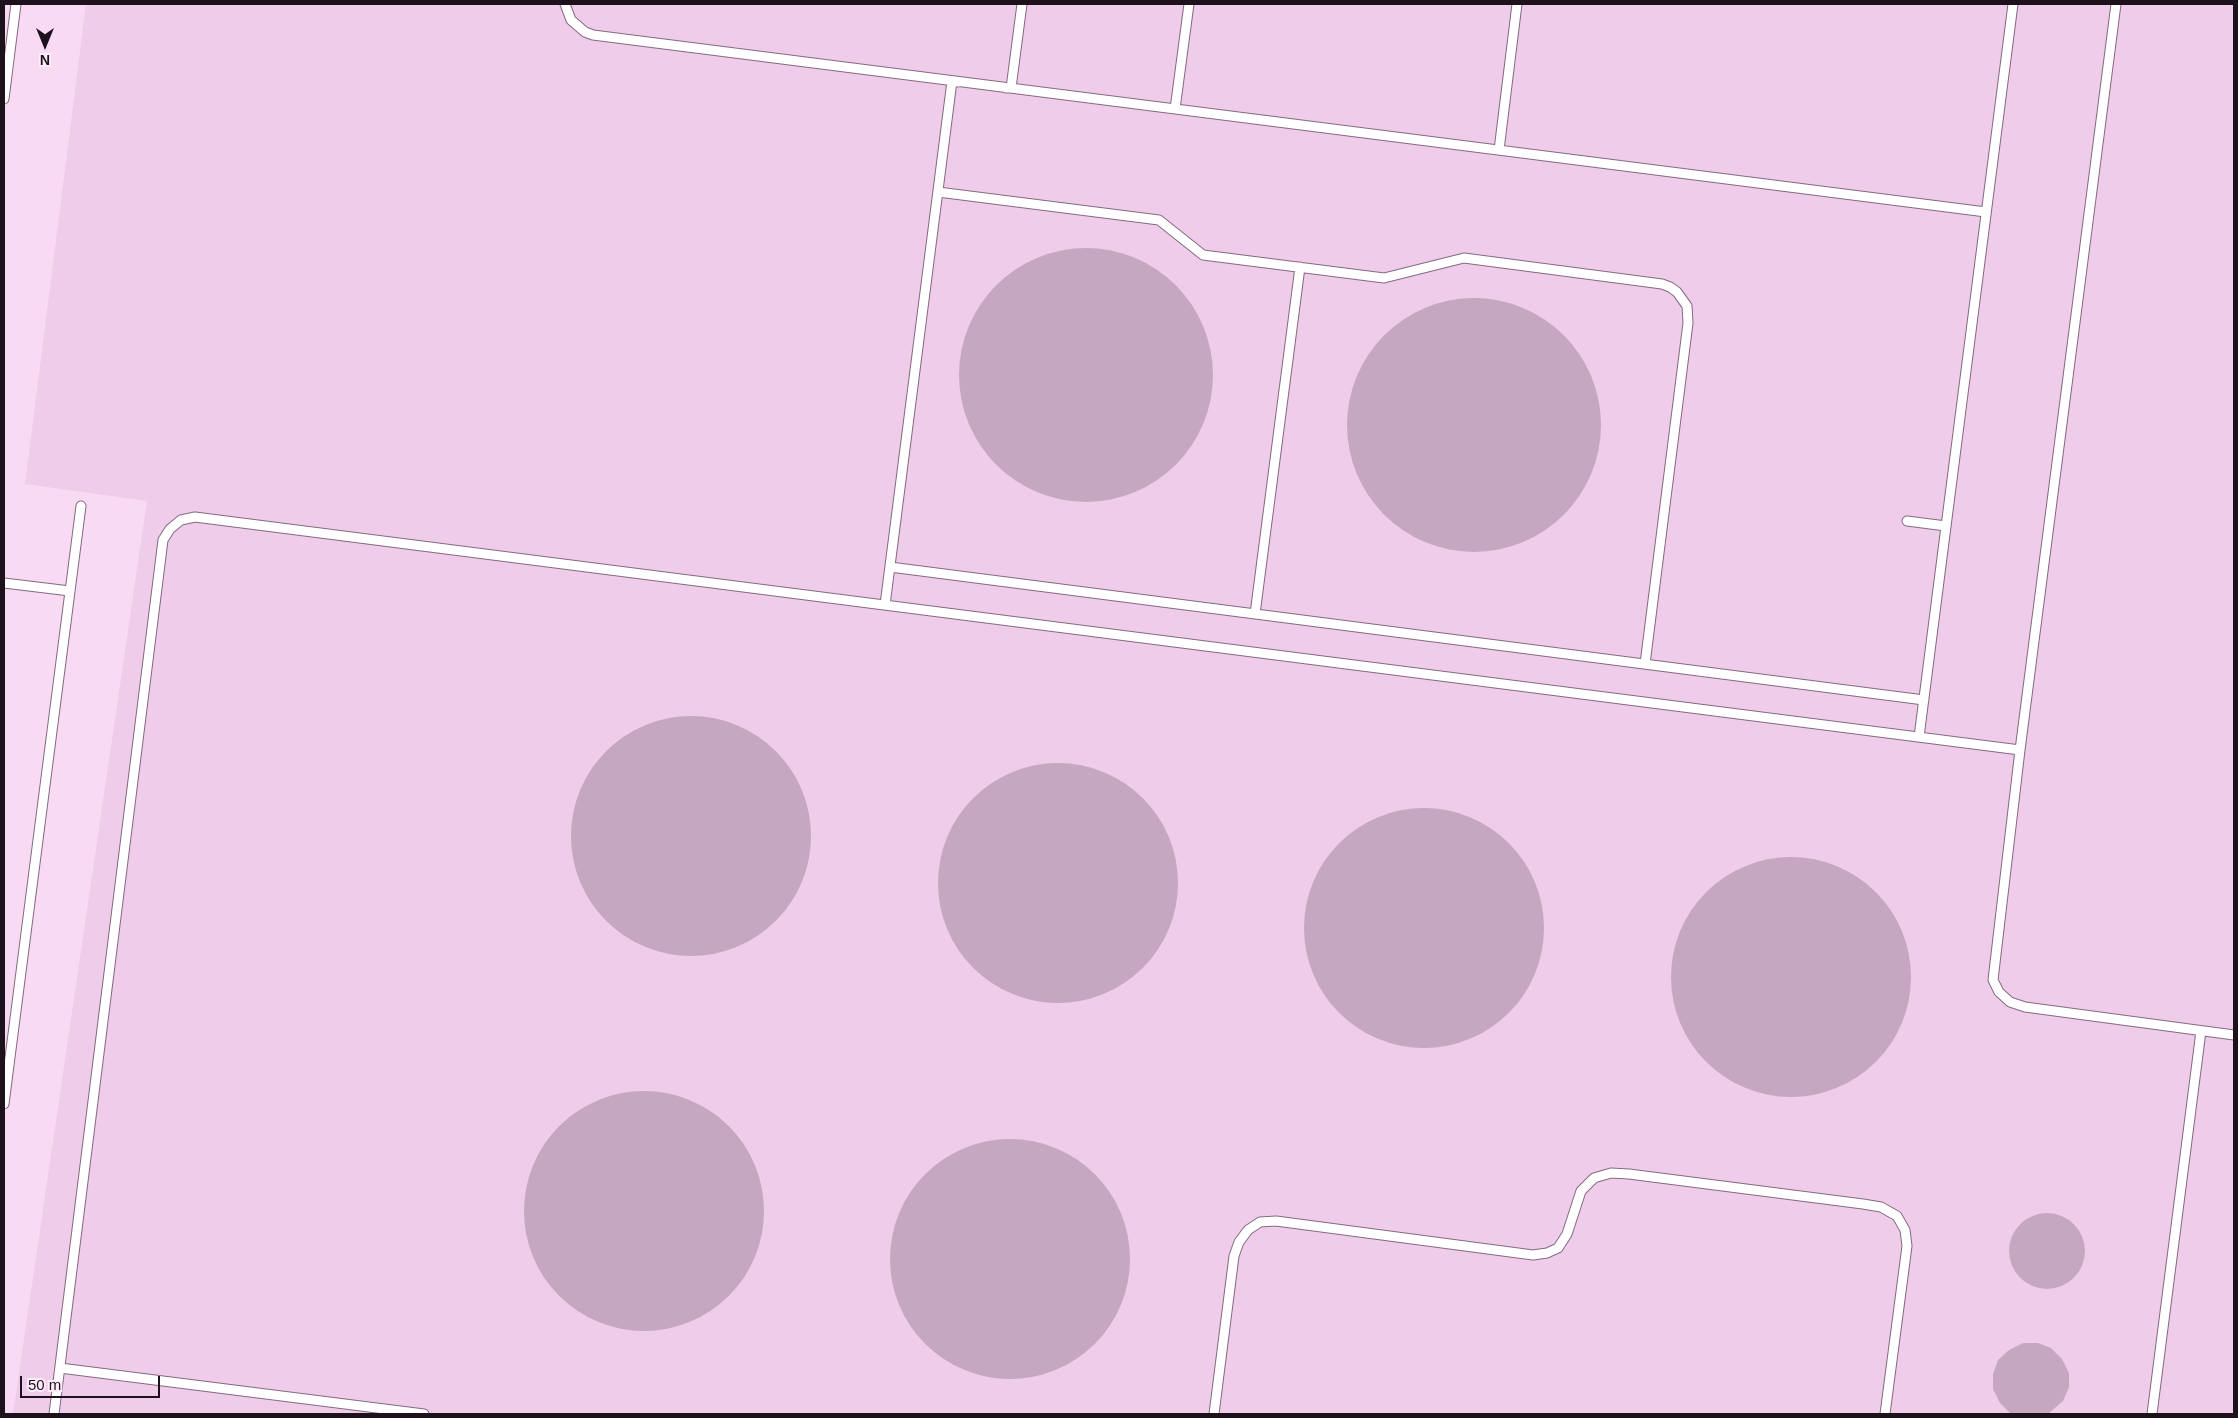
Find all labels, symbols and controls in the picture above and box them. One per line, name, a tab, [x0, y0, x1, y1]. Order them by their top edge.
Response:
north arrow	[20, 20, 70, 70]
text: N	[40, 52, 50, 68]
scale bar	[22, 1366, 162, 1398]
text: 50 m	[28, 1376, 61, 1393]

